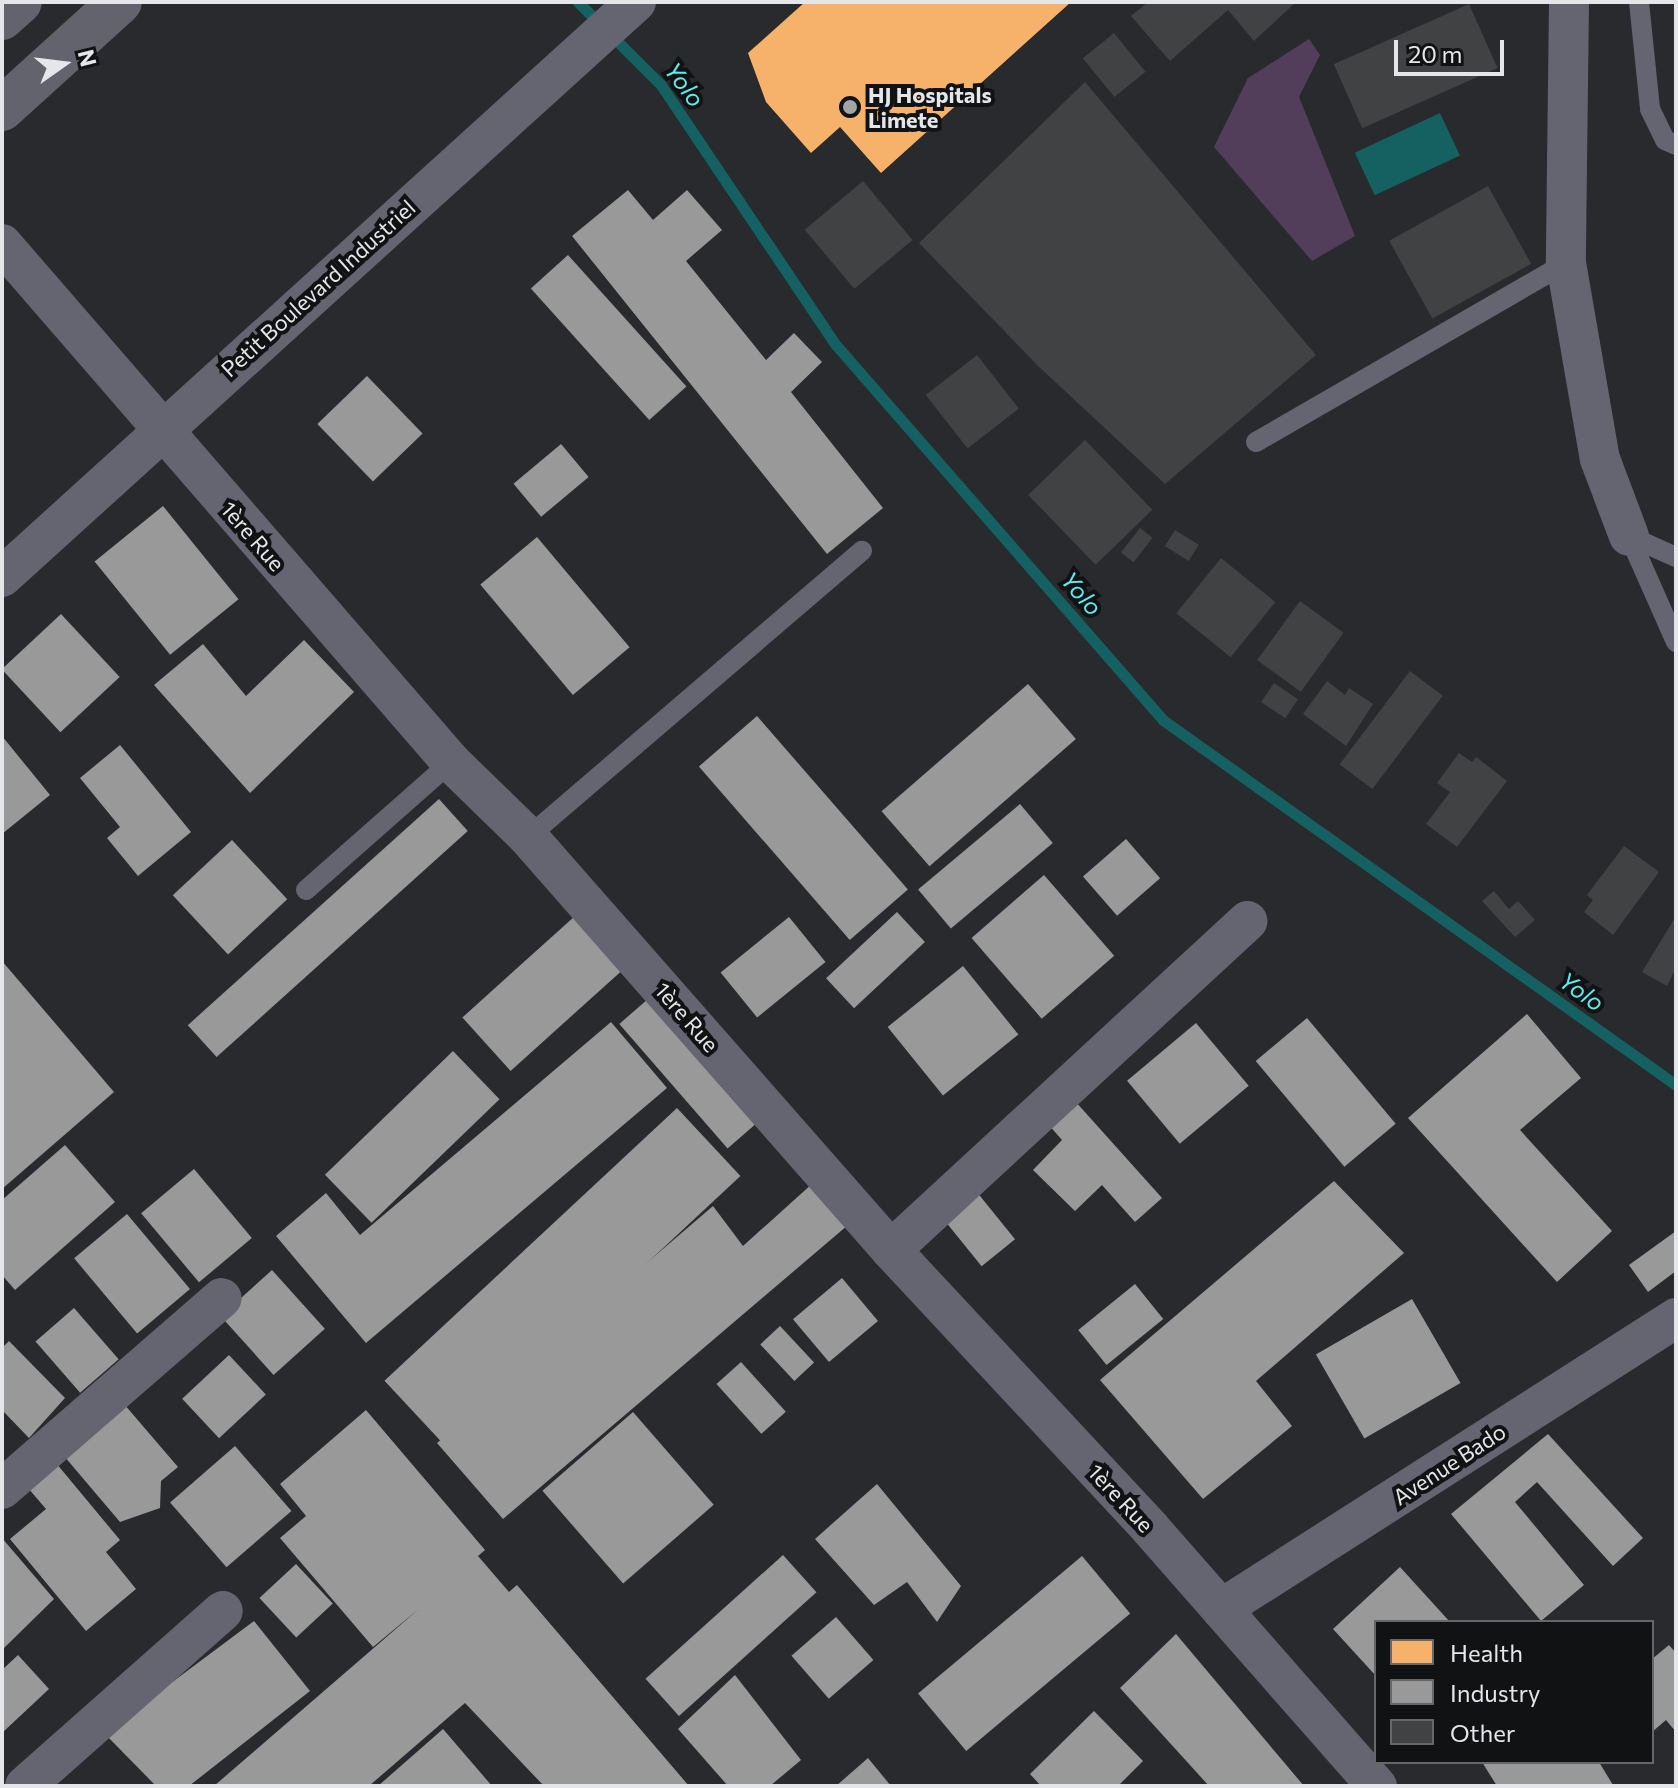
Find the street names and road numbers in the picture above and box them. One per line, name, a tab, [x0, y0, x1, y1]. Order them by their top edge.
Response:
street label: Petit Boulevard Industriel	[216, 194, 420, 382]
street label: 1ère Rue	[216, 496, 290, 576]
street label: 1ère Rue	[650, 977, 724, 1057]
street label: Avenue Bado	[1388, 1418, 1510, 1510]
street label: 1ère Rue	[1083, 1458, 1159, 1538]

